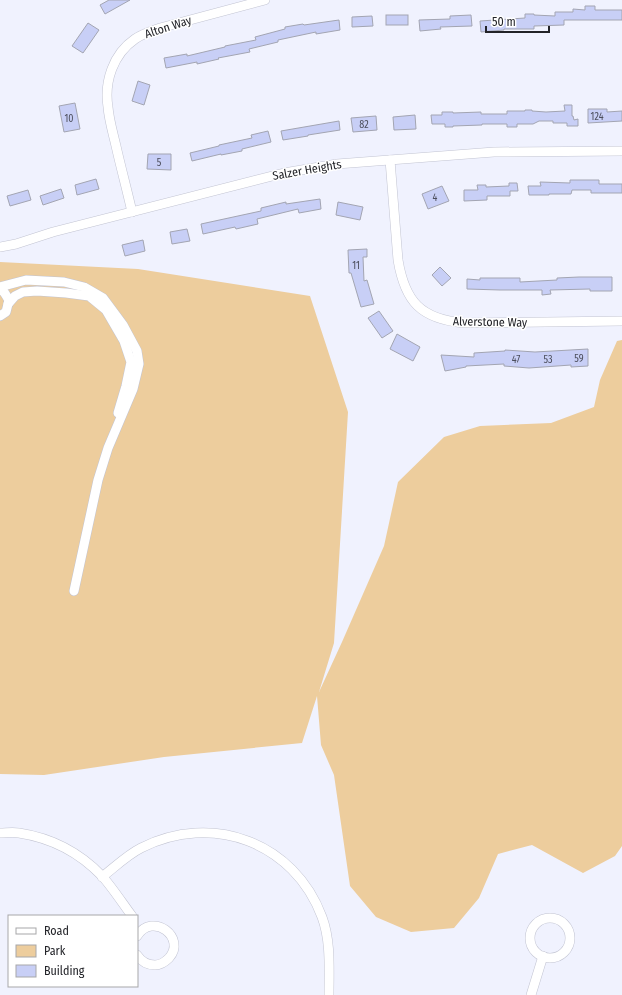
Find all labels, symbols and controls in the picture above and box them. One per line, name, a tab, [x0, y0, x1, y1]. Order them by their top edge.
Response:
scale bar	[486, 8, 549, 34]
street label: Alton Way	[143, 13, 194, 41]
text: 50 m	[492, 15, 516, 29]
house number: 124	[591, 111, 604, 123]
house number: 10	[64, 113, 74, 125]
house number: 82	[359, 119, 369, 131]
house number: 5	[157, 157, 162, 169]
street label: Salzer Heights	[271, 157, 343, 183]
house number: 4	[433, 192, 438, 204]
house number: 11	[352, 260, 360, 272]
street label: Alverstone Way	[453, 314, 528, 330]
house number: 59	[574, 353, 584, 365]
house number: 47	[512, 354, 520, 366]
house number: 53	[543, 354, 553, 366]
legend	[8, 915, 138, 987]
text: Road	[44, 924, 69, 938]
text: Park	[44, 944, 66, 958]
text: Building	[44, 964, 85, 978]

